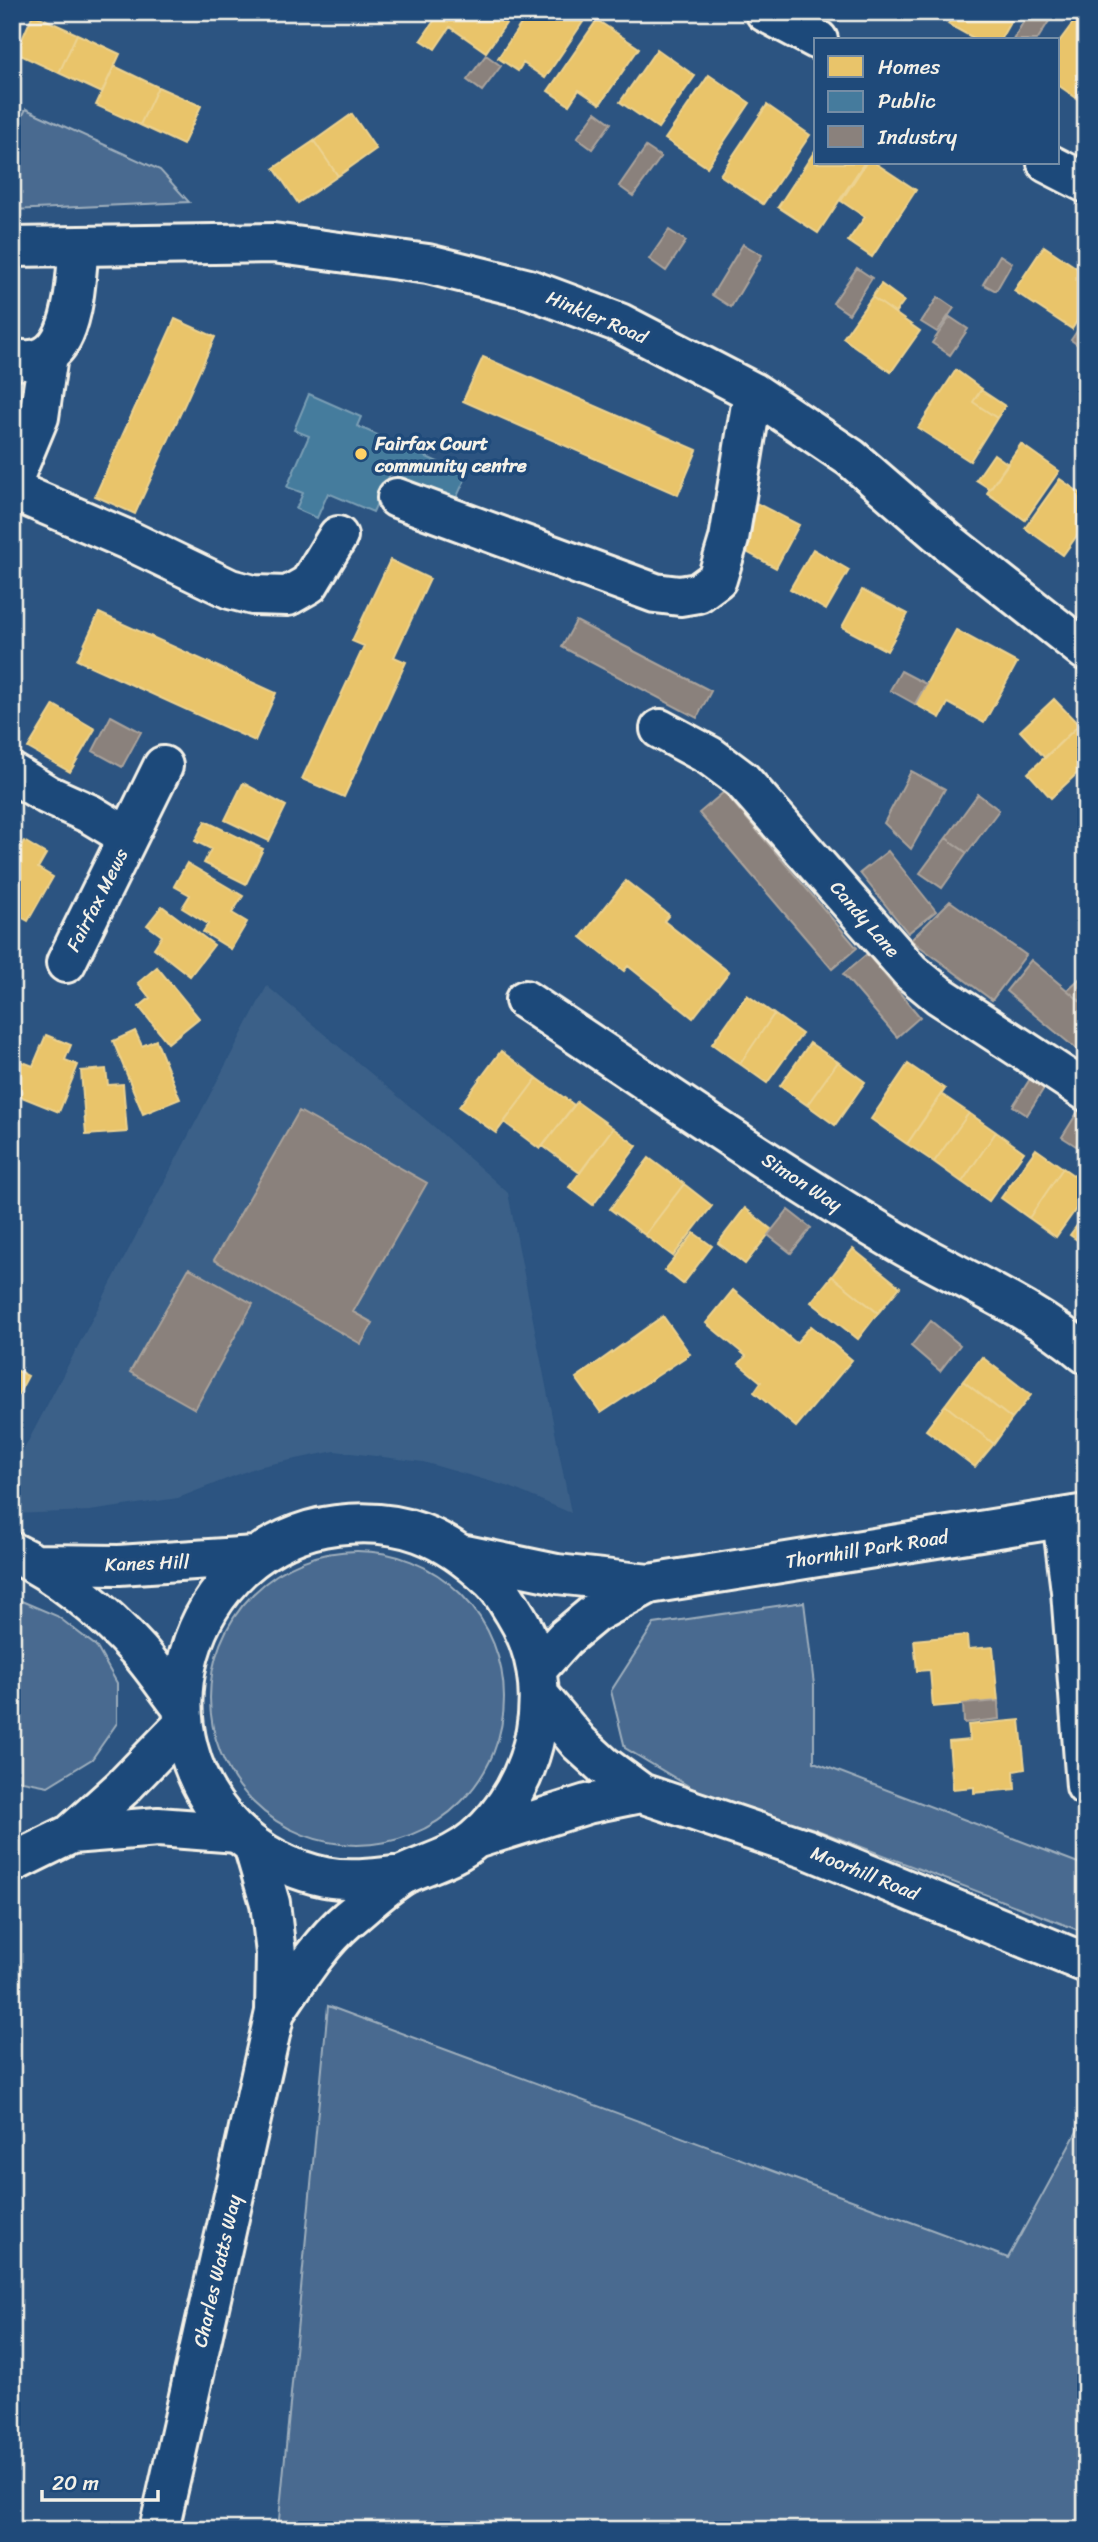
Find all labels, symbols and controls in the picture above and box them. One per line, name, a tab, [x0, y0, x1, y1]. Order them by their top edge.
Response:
legend	[814, 38, 1060, 164]
text: Homes	[878, 48, 940, 86]
text: Public	[878, 82, 936, 120]
text: Industry	[877, 118, 957, 156]
street label: Hinkler Road	[541, 281, 654, 354]
place label: Fairfax Court community centre	[374, 427, 527, 482]
marker: Fairfax Court community centre	[353, 446, 369, 462]
street label: Fairfax Mews	[57, 842, 137, 958]
street label: Candy Lane	[822, 873, 908, 965]
street label: Simon Way	[755, 1143, 849, 1221]
street label: Thornhill Park Road	[783, 1520, 952, 1578]
street label: Kanes Hill	[104, 1545, 190, 1581]
street label: Moorhill Road	[806, 1836, 925, 1910]
street label: Charles Watts Way	[183, 2191, 251, 2351]
scale bar	[42, 2458, 158, 2502]
text: 20 m	[52, 2464, 99, 2502]

